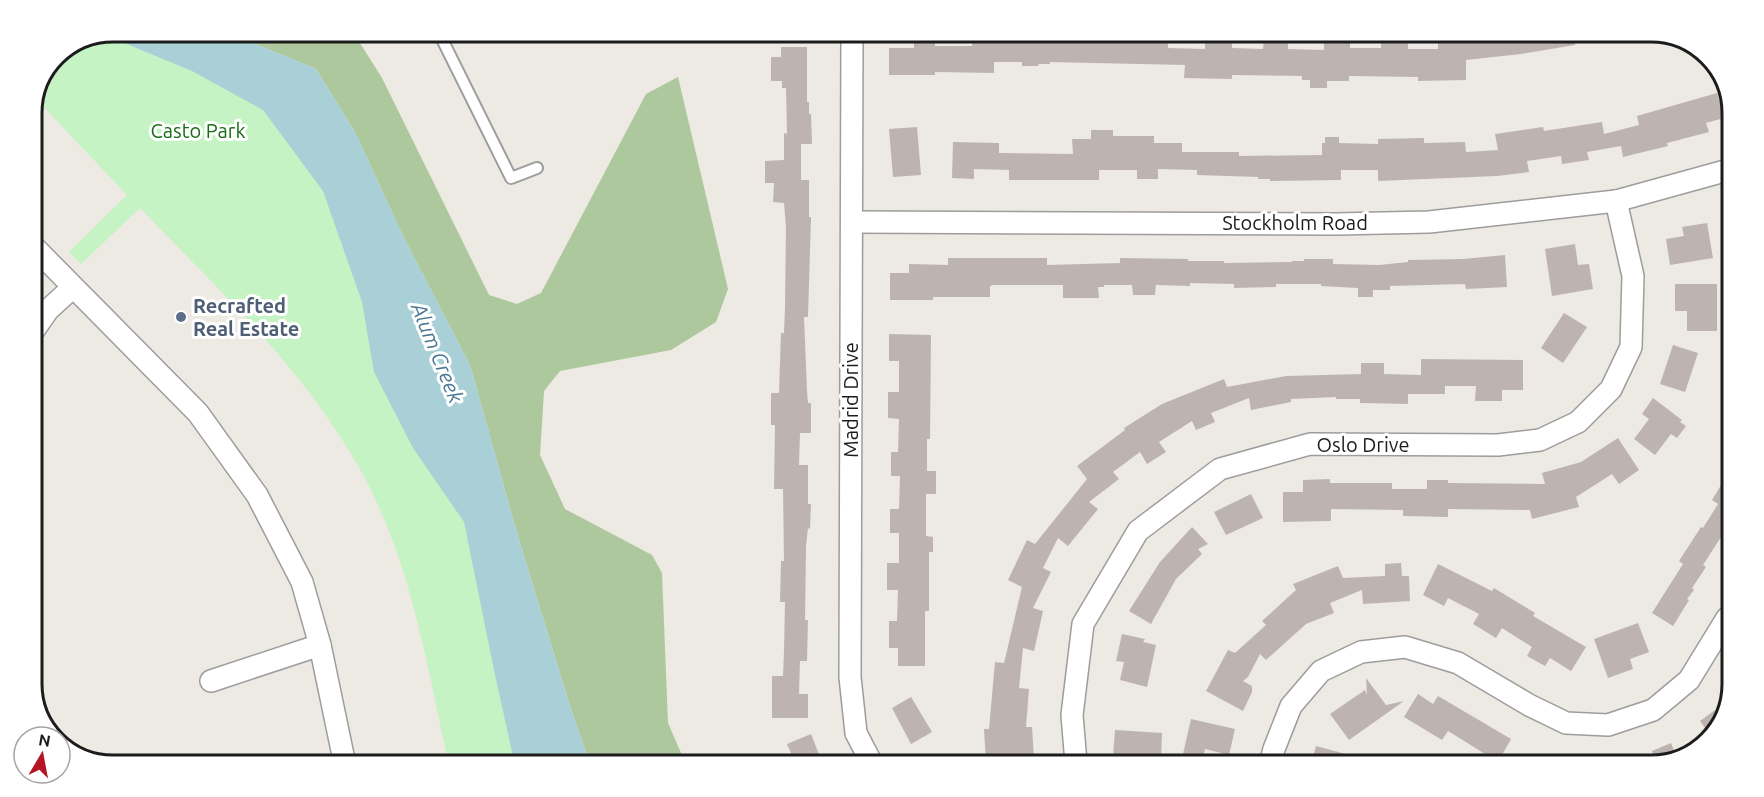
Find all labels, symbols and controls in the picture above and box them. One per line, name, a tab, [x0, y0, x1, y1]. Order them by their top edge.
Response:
park label: Casto Park	[150, 119, 246, 142]
street label: Stockholm Road	[1222, 211, 1368, 234]
place label: Recrafted Real Estate	[193, 294, 299, 340]
water label: Alum Creek	[407, 298, 469, 406]
marker: Recrafted Real Estate	[174, 310, 188, 324]
street label: Madrid Drive	[839, 342, 862, 458]
street label: Oslo Drive	[1317, 433, 1410, 456]
north arrow	[12, 725, 72, 785]
text: N	[37, 730, 52, 750]

